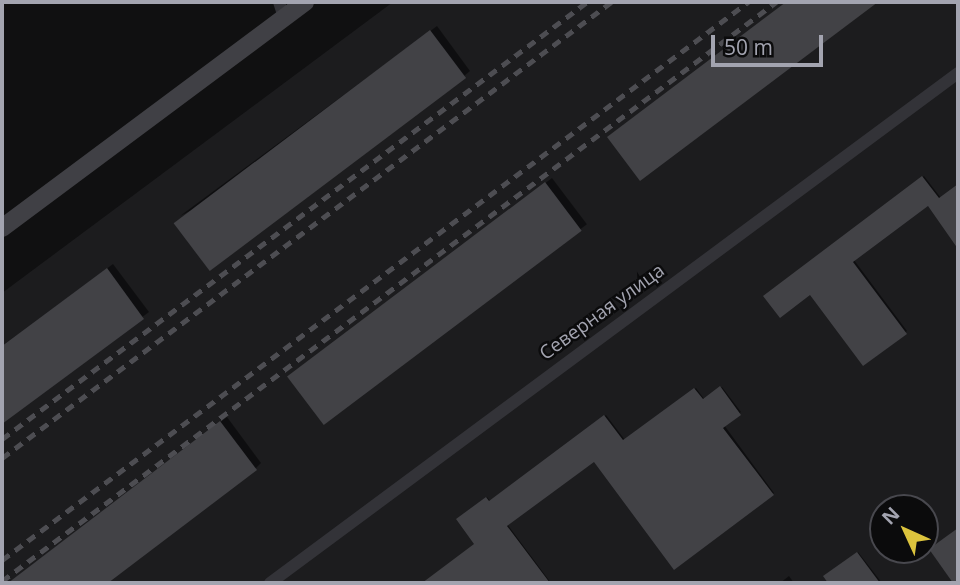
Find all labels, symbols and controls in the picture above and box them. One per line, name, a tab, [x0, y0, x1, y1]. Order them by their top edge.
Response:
scale bar	[715, 21, 827, 65]
text: 50 m	[724, 33, 773, 61]
street label: Северная улица	[535, 259, 669, 365]
north arrow	[869, 494, 939, 564]
text: N	[876, 501, 905, 530]

